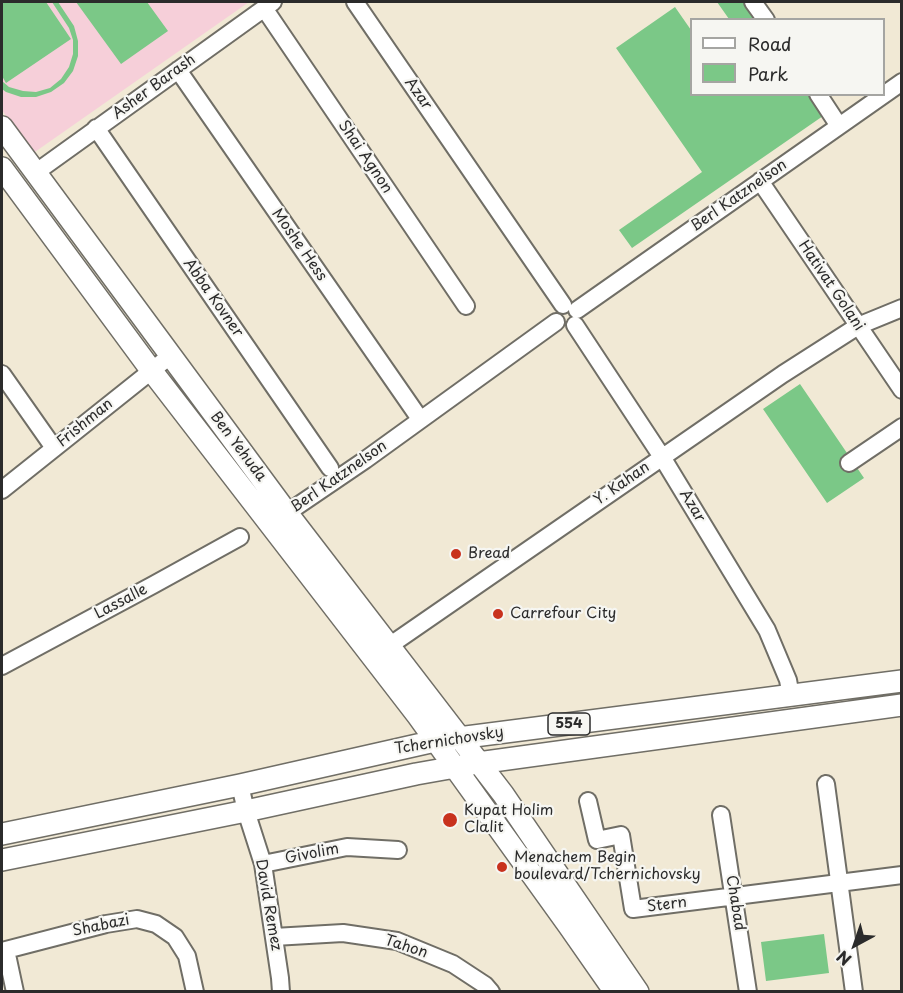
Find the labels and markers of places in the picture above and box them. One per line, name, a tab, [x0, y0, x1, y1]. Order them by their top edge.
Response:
place label: Bread	[468, 545, 510, 563]
marker: Bread	[449, 547, 463, 561]
place label: Carrefour City	[510, 605, 616, 623]
marker: Carrefour City	[491, 607, 505, 621]
place label: Kupat Holim Clalit	[464, 802, 554, 837]
marker: Kupat Holim Clalit	[441, 811, 459, 829]
place label: Menachem Begin boulevard/Tchernichovsky	[514, 849, 701, 884]
marker: Menachem Begin boulevard/Tchernichovsky	[495, 860, 509, 874]

